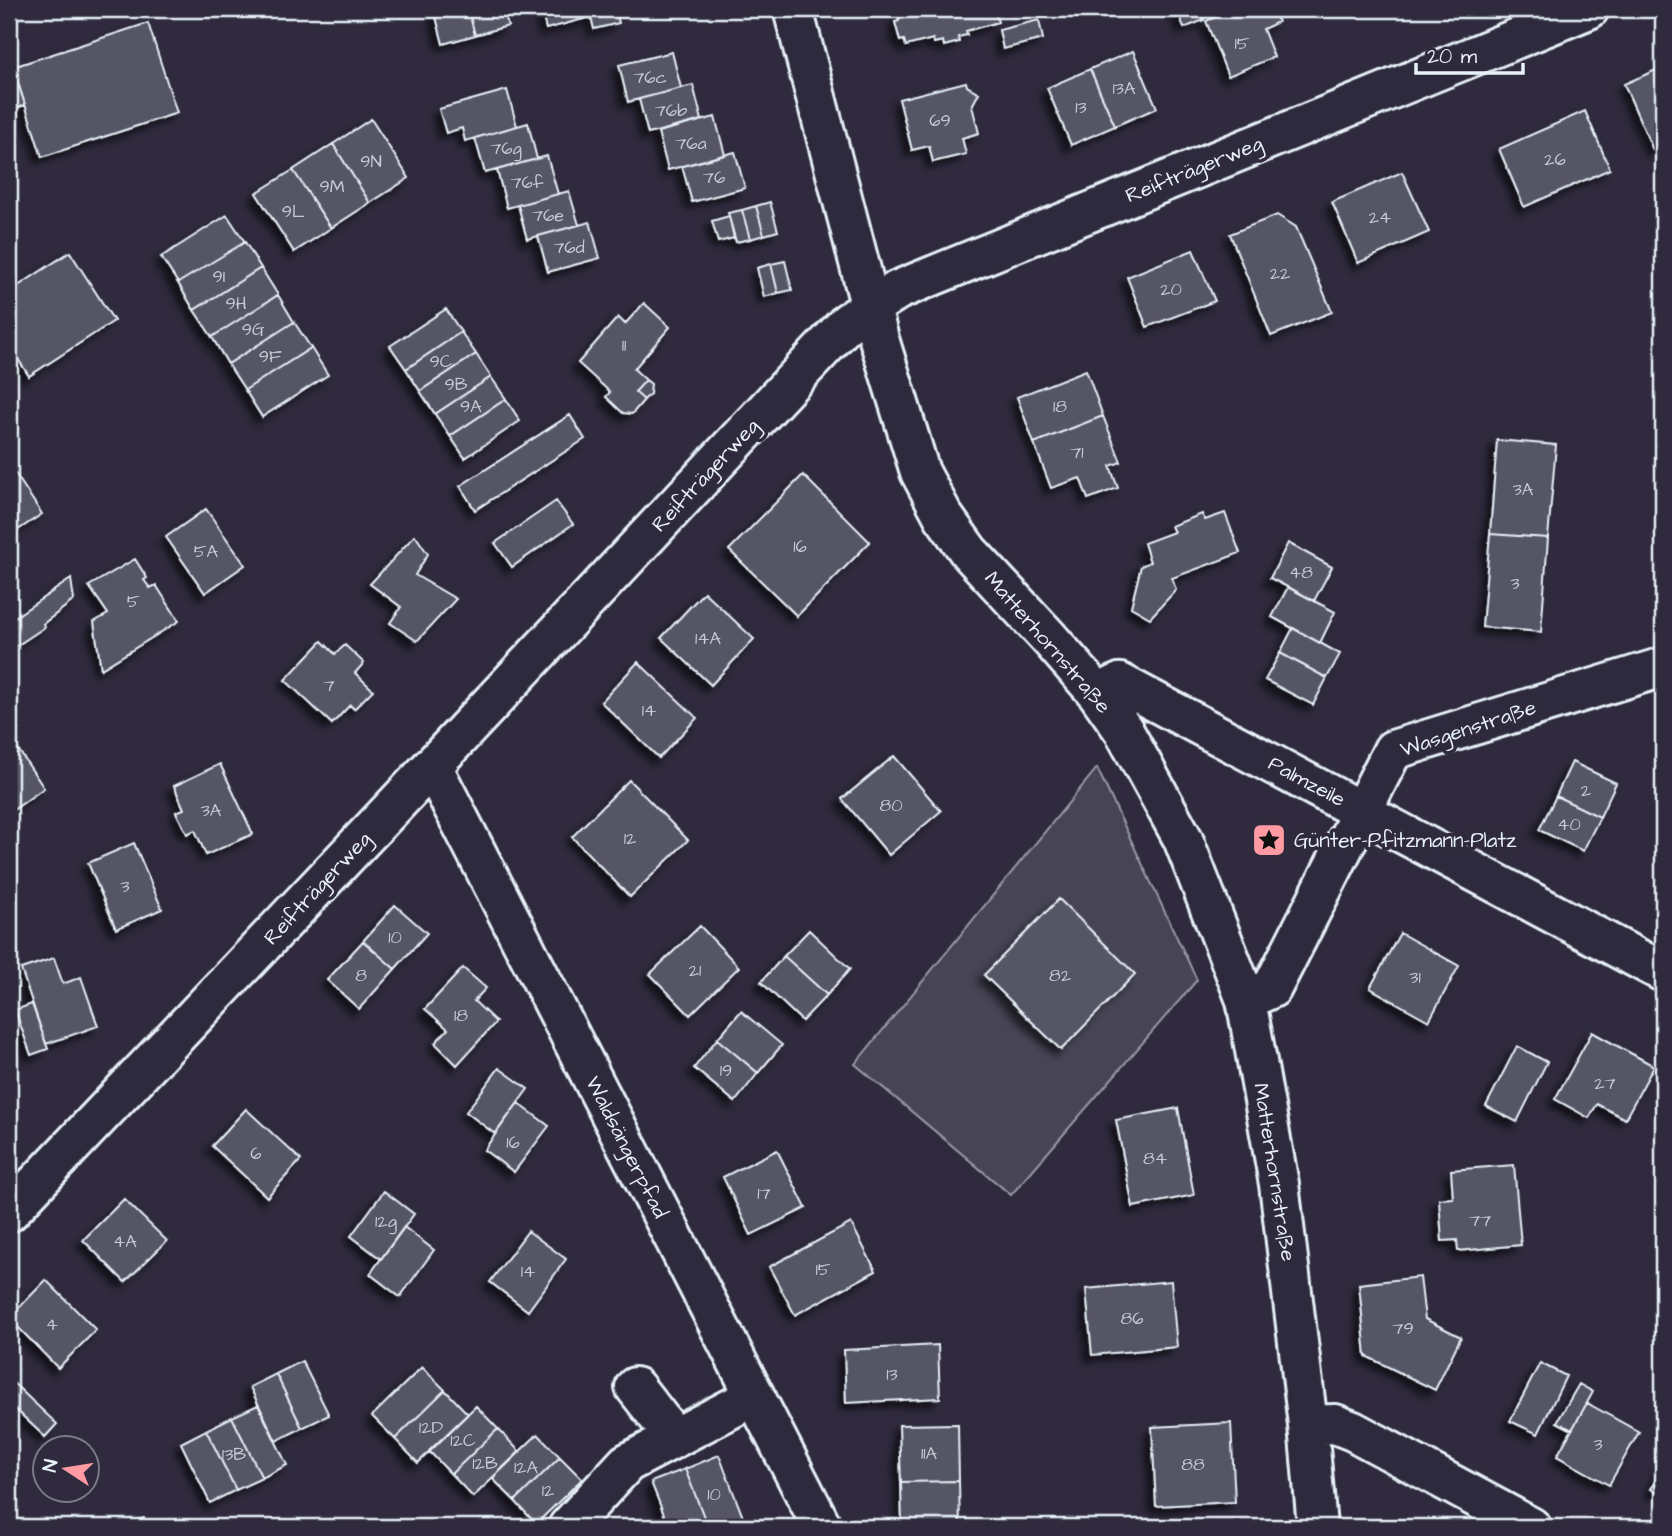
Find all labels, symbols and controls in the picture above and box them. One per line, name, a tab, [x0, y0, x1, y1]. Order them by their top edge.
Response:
house number: 15	[1234, 31, 1250, 56]
scale bar	[1416, 32, 1523, 76]
text: 20 m	[1427, 42, 1478, 71]
house number: 76c	[633, 65, 667, 90]
house number: 13A	[1113, 76, 1136, 101]
house number: 13	[1075, 95, 1087, 120]
house number: 76b	[655, 98, 687, 123]
house number: 69	[929, 108, 951, 133]
street label: Reifträgerweg	[1121, 129, 1268, 212]
house number: 76a	[675, 131, 707, 156]
house number: 76g	[490, 136, 522, 162]
house number: 26	[1544, 147, 1566, 172]
house number: 9N	[360, 149, 382, 174]
house number: 76	[703, 165, 725, 190]
house number: 76f	[510, 170, 544, 195]
house number: 9M	[319, 174, 345, 199]
house number: 9L	[282, 199, 305, 224]
house number: 76e	[532, 203, 564, 228]
house number: 24	[1369, 205, 1391, 230]
house number: 76d	[553, 235, 585, 260]
house number: 22	[1270, 261, 1291, 286]
house number: 9I	[213, 264, 225, 289]
house number: 20	[1160, 277, 1182, 302]
house number: 9H	[225, 291, 247, 316]
house number: 9G	[242, 317, 265, 342]
house number: 11	[622, 333, 626, 358]
house number: 9F	[259, 344, 282, 369]
house number: 9C	[430, 349, 453, 374]
house number: 9B	[444, 372, 468, 397]
house number: 9A	[460, 394, 482, 419]
house number: 18	[1053, 394, 1067, 419]
street label: Reifträgerweg	[645, 412, 767, 540]
house number: 71	[1070, 440, 1084, 465]
house number: 3A	[1513, 477, 1534, 502]
house number: 16	[793, 534, 807, 559]
house number: 5A	[194, 539, 219, 564]
house number: 48	[1289, 560, 1313, 585]
street label: Matterhornstraße	[978, 565, 1118, 720]
house number: 3	[1510, 571, 1520, 596]
house number: 5	[127, 589, 140, 614]
house number: 14A	[695, 626, 722, 651]
house number: 7	[323, 673, 335, 698]
street label: Wasgenstraße	[1396, 693, 1540, 766]
house number: 14	[642, 698, 656, 723]
street label: Palmzeile	[1263, 749, 1350, 814]
house number: 2	[1581, 778, 1592, 803]
house number: 80	[879, 793, 903, 818]
house number: 3A	[201, 798, 222, 823]
house number: 40	[1557, 812, 1581, 837]
place icon: Günter-Pfitzmann-Platz	[1250, 821, 1288, 859]
street label: Reifträgerweg	[257, 825, 379, 953]
house number: 12	[624, 826, 637, 851]
place label: Günter-Pfitzmann-Platz	[1294, 826, 1517, 855]
house number: 3	[120, 874, 130, 899]
house number: 10	[388, 925, 402, 950]
house number: 21	[689, 958, 701, 983]
house number: 8	[355, 963, 367, 988]
house number: 82	[1049, 963, 1072, 988]
house number: 31	[1409, 965, 1421, 990]
house number: 18	[454, 1003, 468, 1028]
house number: 19	[720, 1058, 732, 1083]
street label: Waldsängerpfad	[577, 1071, 675, 1224]
house number: 27	[1594, 1071, 1616, 1096]
street label: Matterhornstraße	[1246, 1081, 1303, 1263]
house number: 16	[506, 1130, 520, 1155]
house number: 6	[250, 1141, 262, 1166]
house number: 84	[1143, 1146, 1167, 1171]
house number: 17	[757, 1181, 771, 1206]
house number: 77	[1469, 1208, 1491, 1233]
house number: 12g	[375, 1209, 397, 1235]
house number: 4A	[113, 1229, 137, 1254]
house number: 15	[815, 1257, 831, 1282]
house number: 14	[521, 1259, 535, 1284]
house number: 86	[1121, 1306, 1143, 1331]
house number: 4	[46, 1312, 58, 1337]
house number: 79	[1392, 1316, 1414, 1341]
house number: 13	[886, 1362, 898, 1387]
house number: 12D	[419, 1415, 443, 1440]
house number: 12C	[450, 1428, 476, 1453]
house number: 3	[1593, 1432, 1603, 1457]
north arrow	[32, 1434, 102, 1504]
house number: 11A	[921, 1441, 938, 1466]
house number: 13B	[222, 1442, 246, 1467]
house number: 12B	[472, 1451, 498, 1476]
house number: 88	[1181, 1452, 1205, 1477]
house number: 12A	[514, 1455, 539, 1480]
text: N	[36, 1457, 65, 1474]
house number: 12	[542, 1478, 555, 1503]
house number: 10	[707, 1482, 721, 1507]

